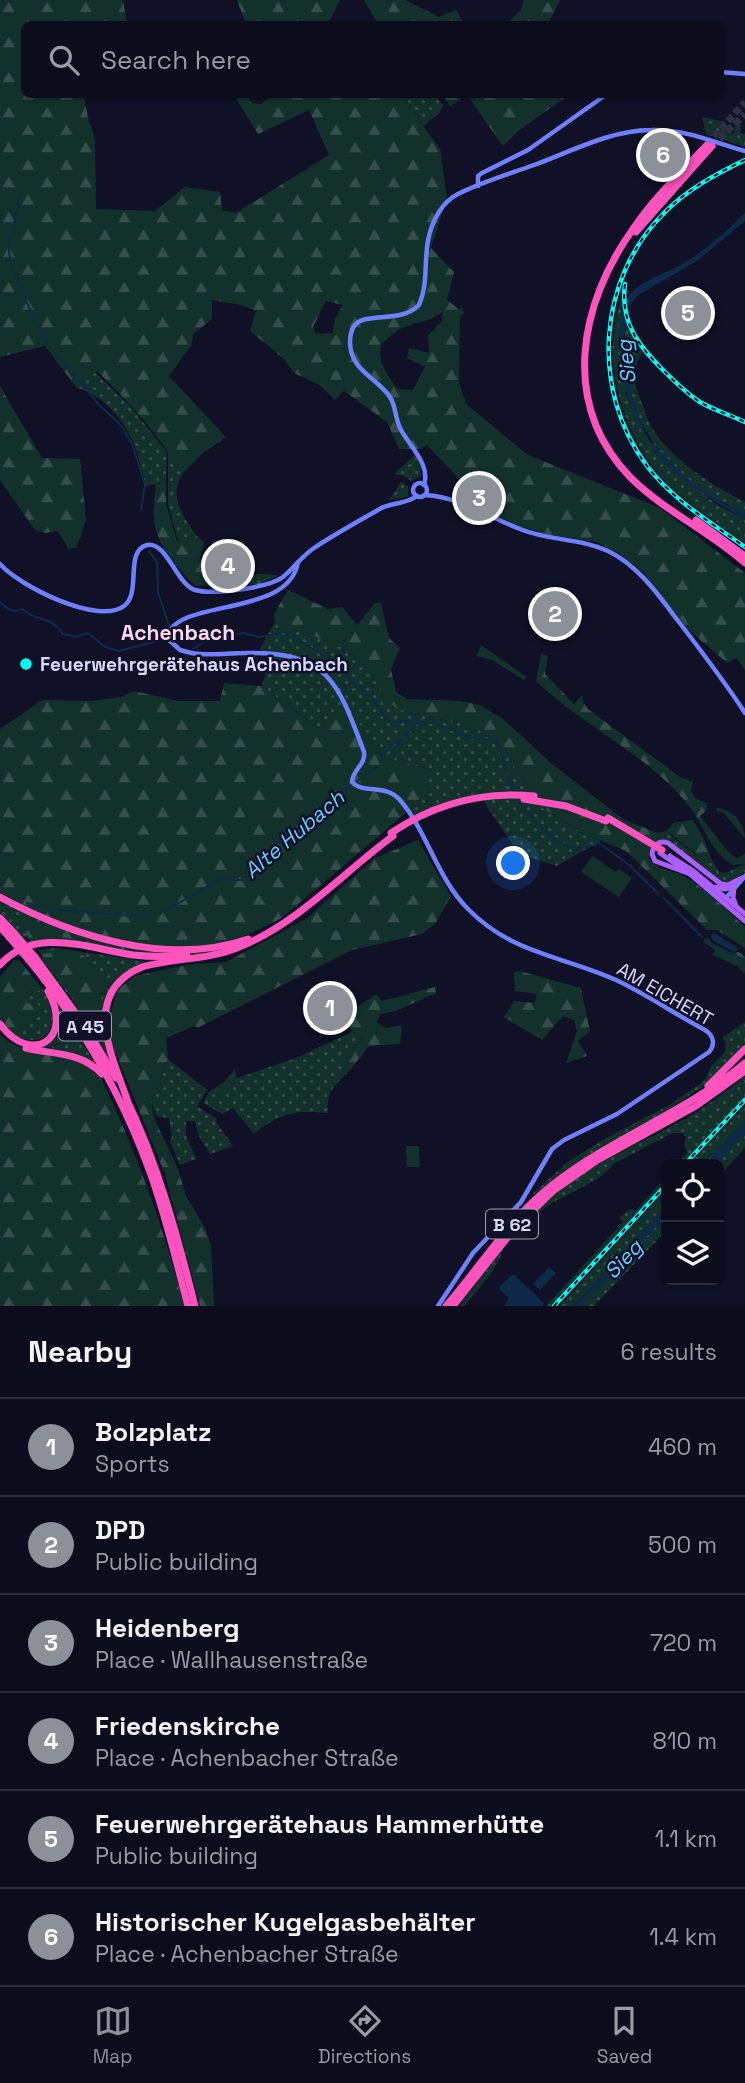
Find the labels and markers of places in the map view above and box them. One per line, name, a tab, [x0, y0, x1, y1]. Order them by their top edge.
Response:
pin: 6	[640, 129, 686, 181]
pin: 5	[665, 287, 711, 339]
pin: 3	[456, 472, 502, 524]
pin: 4	[205, 540, 251, 592]
pin: 2	[532, 588, 578, 640]
place label: Feuerwehrgerätehaus Achenbach	[40, 652, 348, 677]
marker: Feuerwehrgerätehaus Achenbach	[18, 656, 34, 672]
pin: 1	[307, 982, 353, 1034]

